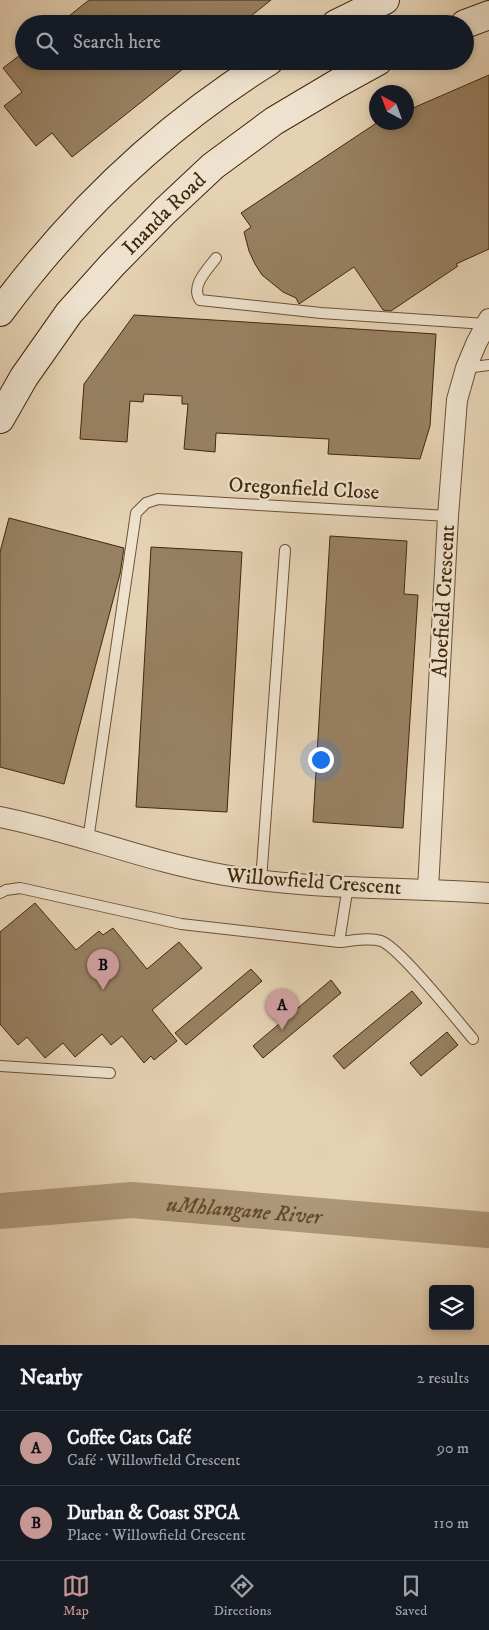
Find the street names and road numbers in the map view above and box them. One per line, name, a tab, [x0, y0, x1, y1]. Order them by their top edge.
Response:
street label: Inanda Road	[117, 167, 212, 261]
street label: Oregonfield Close	[228, 472, 380, 506]
street label: Aloefield Crescent	[427, 524, 461, 678]
street label: Willowfield Crescent	[225, 863, 403, 901]

